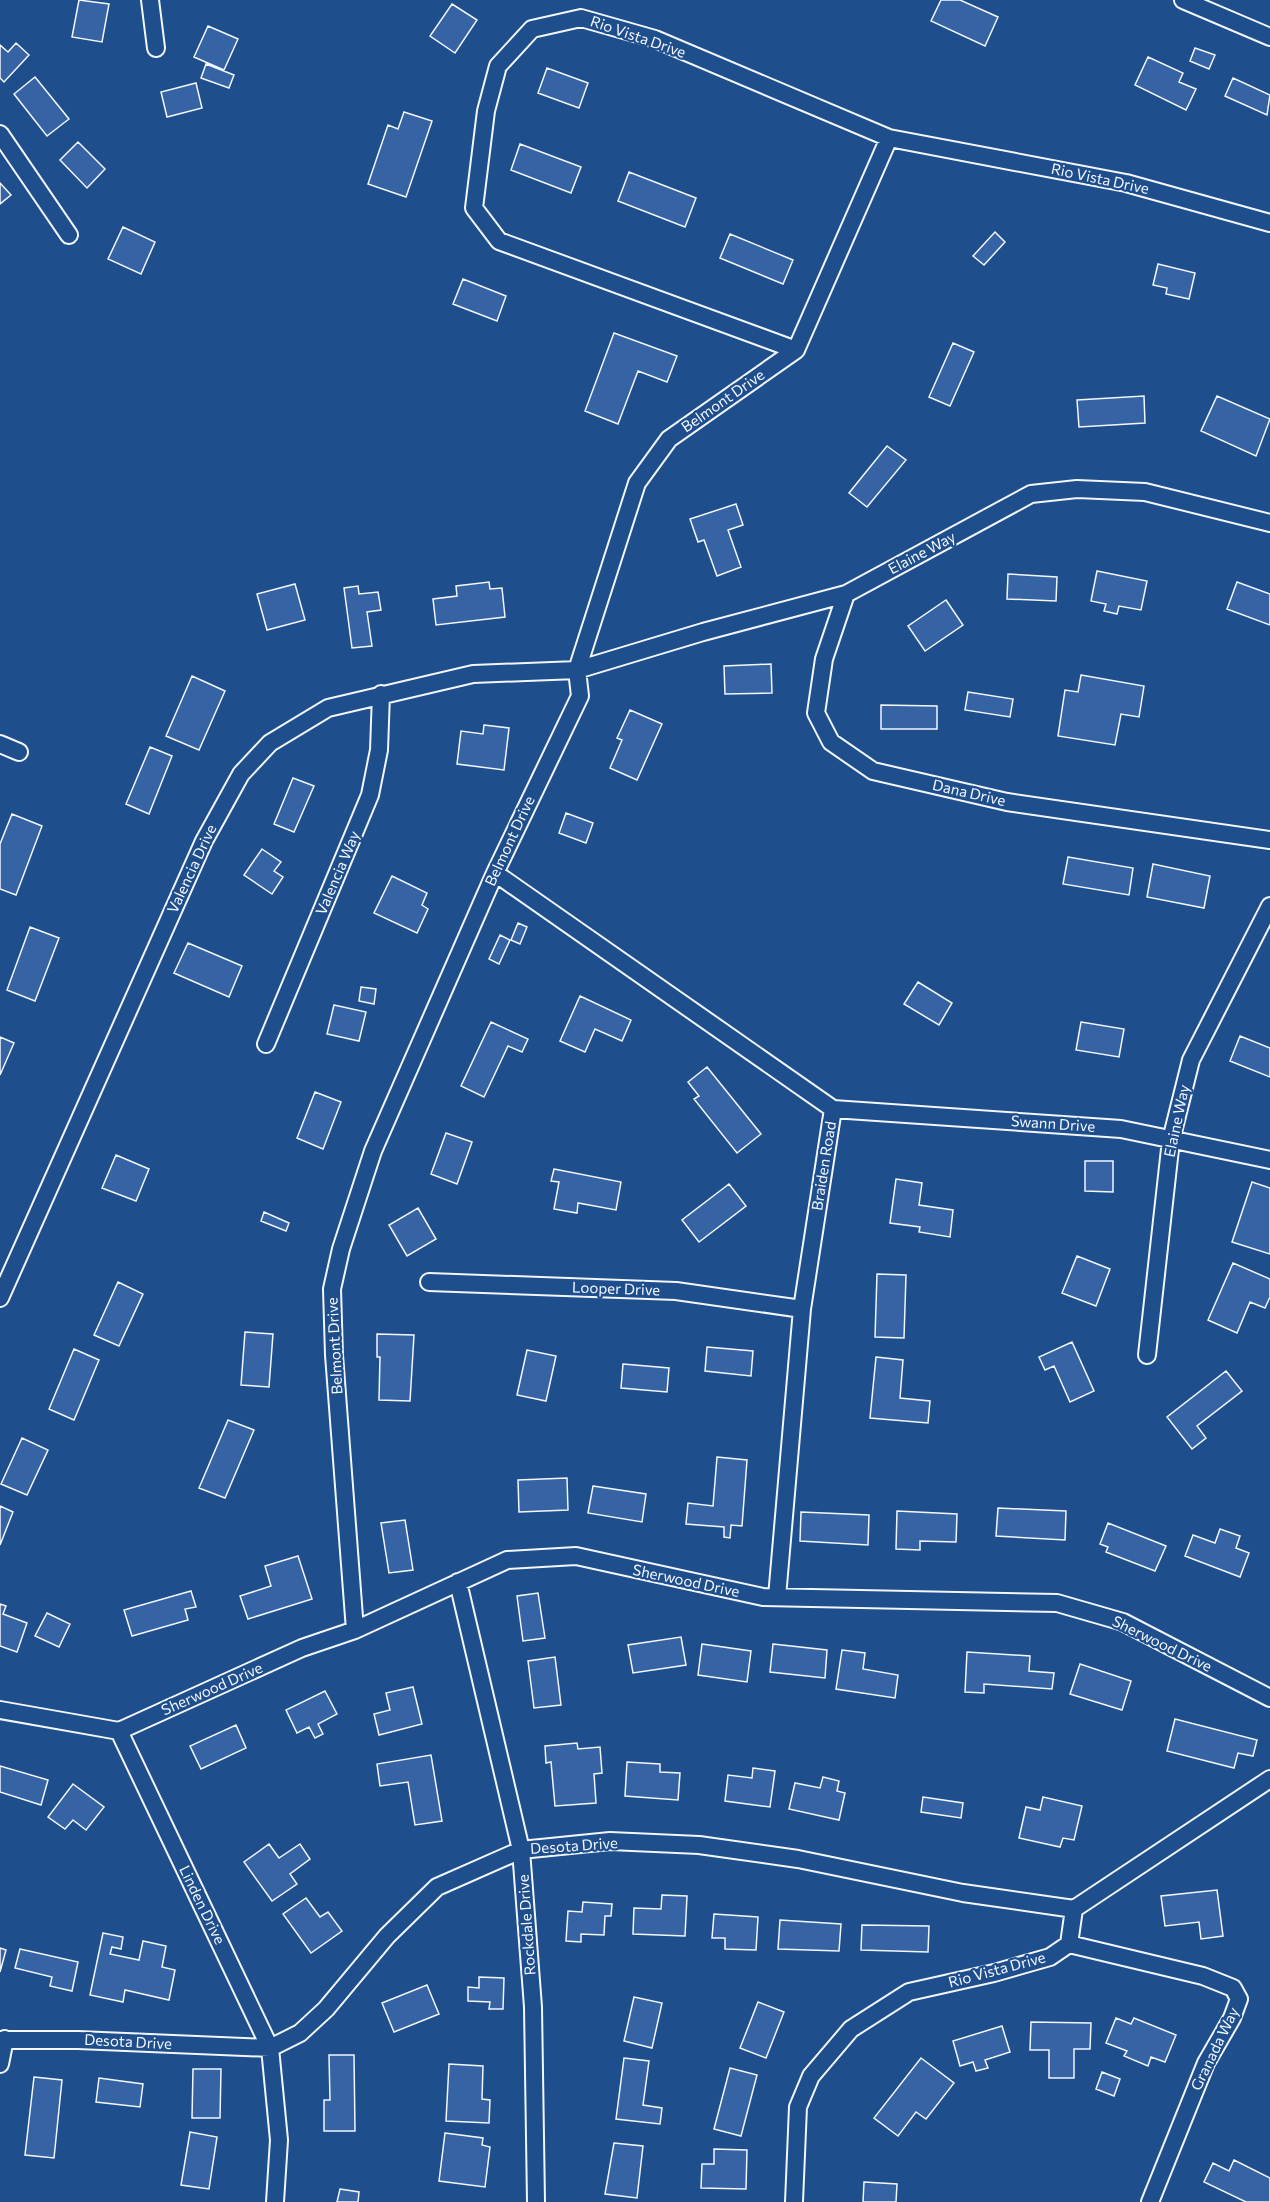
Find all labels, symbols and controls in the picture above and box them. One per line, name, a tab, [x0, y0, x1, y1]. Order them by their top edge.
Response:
street label: Rio Vista Drive	[588, 11, 689, 61]
street label: Rio Vista Drive	[1050, 159, 1151, 197]
street label: Belmont Drive	[677, 365, 768, 435]
street label: Elaine Way	[885, 527, 959, 577]
street label: Dana Drive	[931, 775, 1008, 809]
street label: Belmont Drive	[480, 793, 538, 888]
street label: Valencia Drive	[163, 821, 220, 916]
street label: Valencia Way	[311, 828, 363, 917]
street label: Elaine Way	[1160, 1083, 1193, 1159]
street label: Swann Drive	[1010, 1111, 1096, 1135]
street label: Braiden Road	[807, 1120, 839, 1212]
street label: Looper Drive	[572, 1277, 661, 1299]
street label: Belmont Drive	[322, 1297, 346, 1395]
street label: Sherwood Drive	[631, 1560, 741, 1600]
street label: Sherwood Drive	[1110, 1611, 1215, 1675]
street label: Sherwood Drive	[158, 1658, 265, 1718]
street label: Desota Drive	[530, 1833, 618, 1857]
street label: Linden Drive	[176, 1862, 230, 1947]
street label: Rockdale Drive	[513, 1874, 539, 1976]
street label: Rio Vista Drive	[946, 1947, 1047, 1991]
street label: Granada Way	[1186, 2004, 1242, 2093]
street label: Desota Drive	[84, 2030, 172, 2052]

